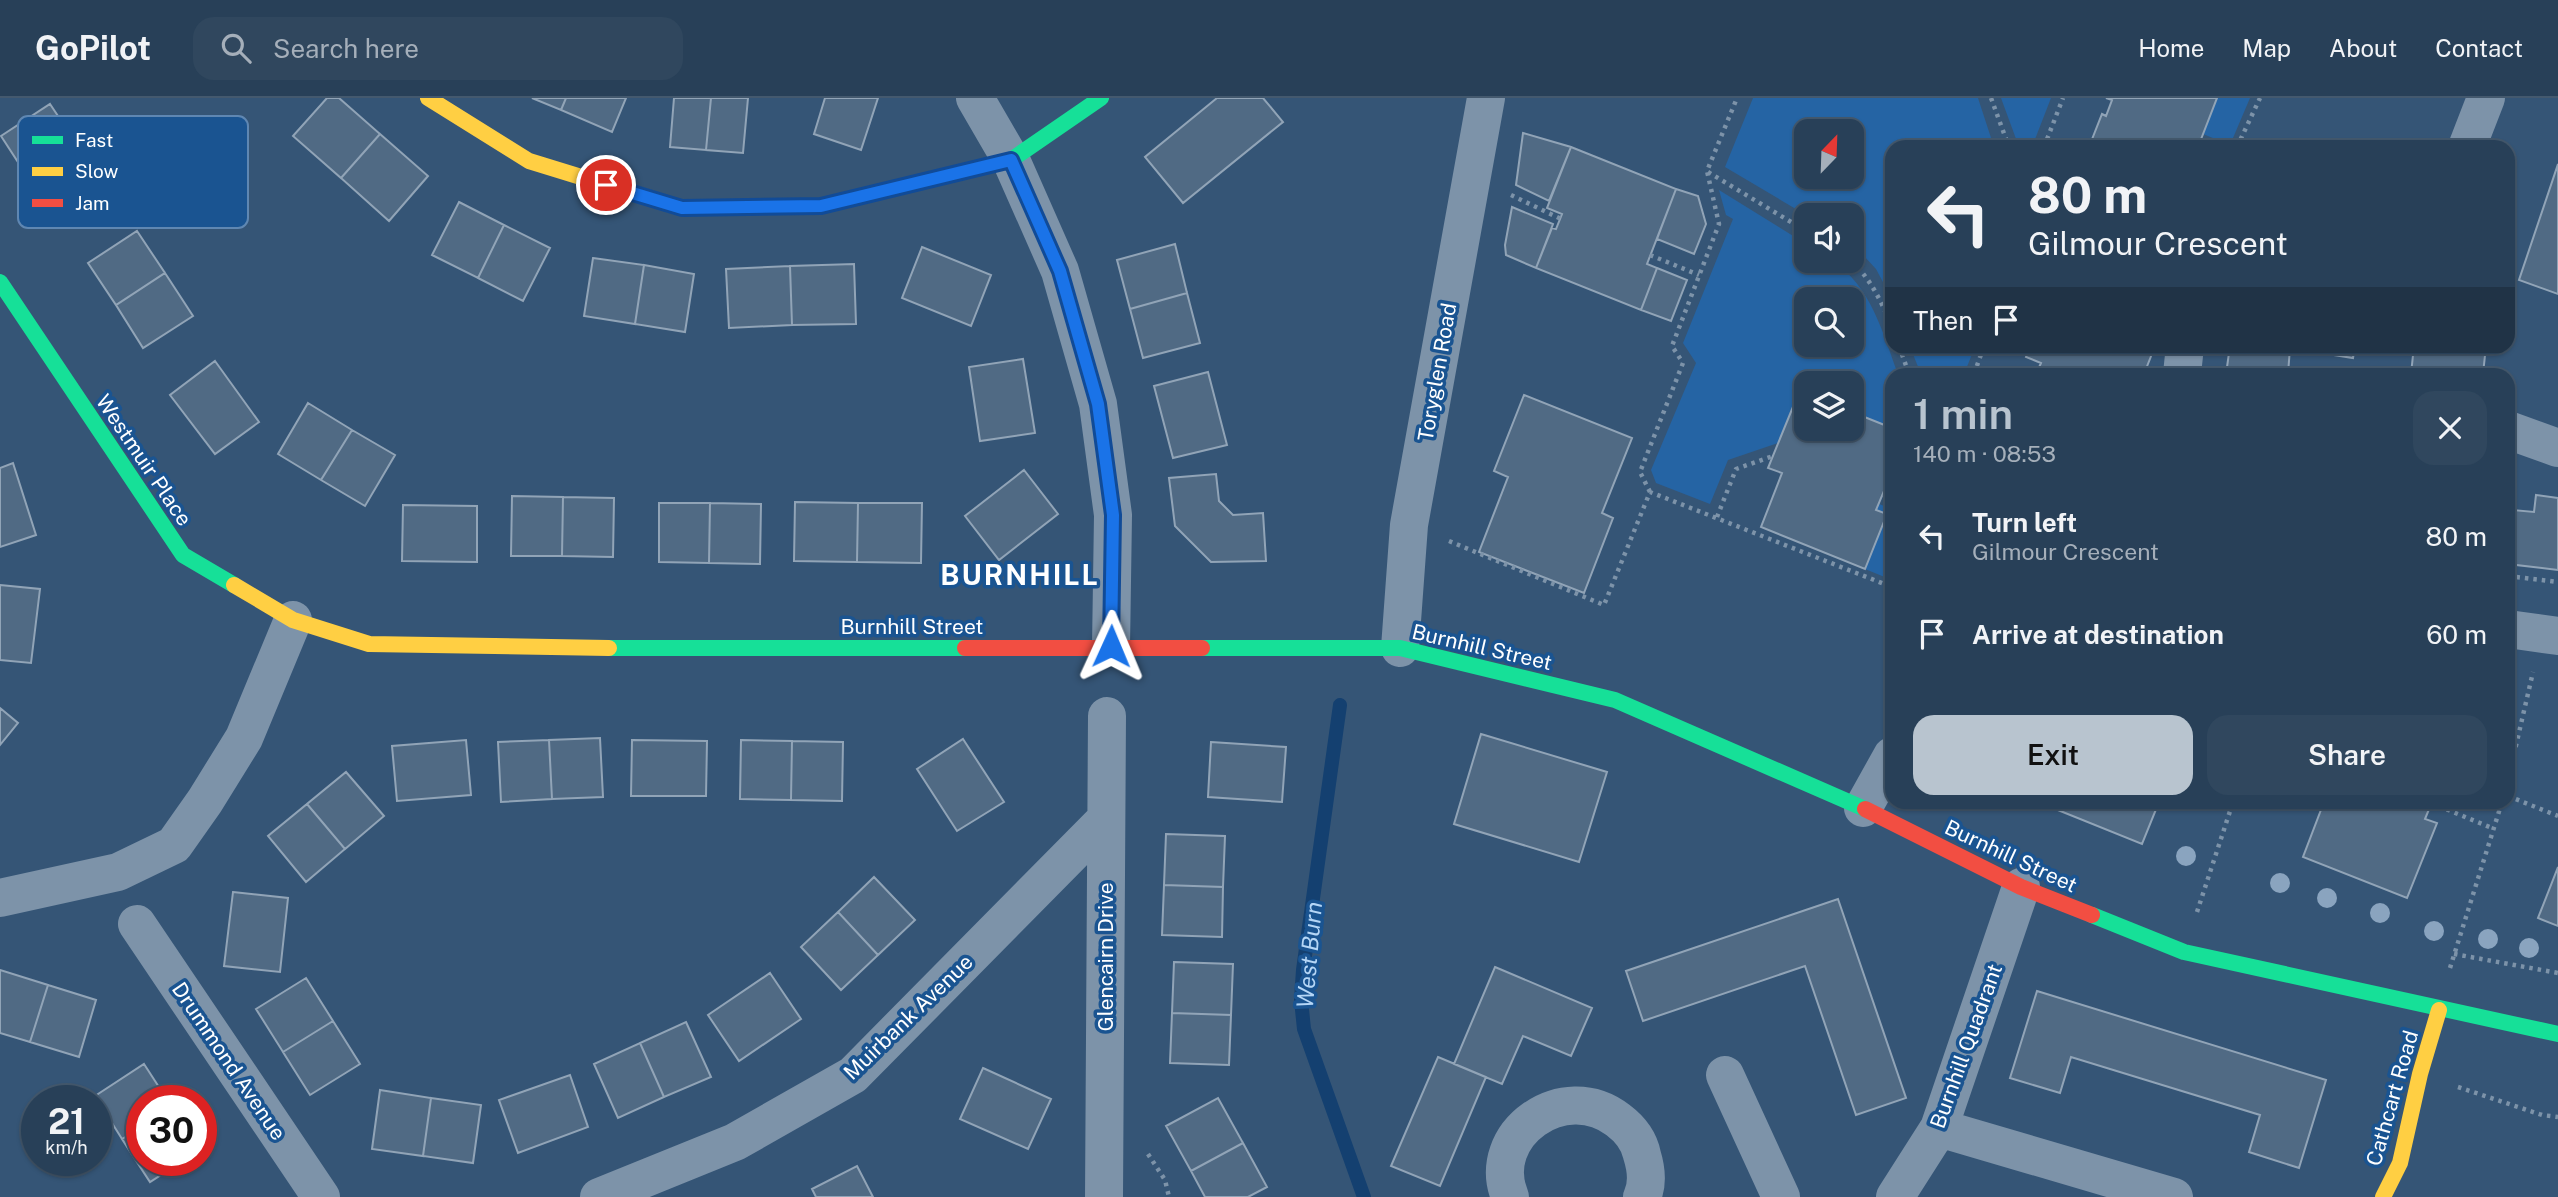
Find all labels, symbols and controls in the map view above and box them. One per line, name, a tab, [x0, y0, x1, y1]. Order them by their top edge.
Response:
search box	[193, 17, 683, 80]
text: GoPilot	[35, 29, 151, 67]
icon: search	[217, 29, 255, 67]
text: Search here	[273, 33, 419, 64]
text: Home	[2138, 34, 2204, 62]
text: Map	[2242, 34, 2291, 62]
text: About	[2329, 34, 2397, 62]
text: Contact	[2435, 34, 2523, 62]
legend	[18, 116, 248, 228]
north arrow	[1794, 119, 1864, 189]
map controls	[1794, 119, 1864, 441]
text: Fast	[75, 129, 113, 151]
pin	[576, 155, 636, 215]
text: Slow	[75, 160, 119, 182]
icon: arrive	[587, 166, 625, 204]
text: 80 m	[2028, 166, 2147, 224]
icon: left	[1913, 168, 2004, 259]
text: Jam	[75, 192, 109, 214]
button: sound	[1794, 203, 1864, 273]
text: Gilmour Crescent	[2028, 225, 2288, 262]
button: search	[1794, 287, 1864, 357]
street label: Toryglen Road	[1413, 301, 1461, 443]
icon: arrive	[1987, 301, 2025, 339]
text: Then	[1913, 305, 1973, 336]
button: layers	[1794, 371, 1864, 441]
text: 1 min	[1913, 389, 2013, 438]
street label: Westmuir Place	[91, 390, 197, 530]
button: close	[2413, 391, 2487, 465]
text: 140 m · 08:53	[1913, 440, 2056, 467]
text: Turn left	[1972, 507, 2077, 538]
icon: left	[1913, 517, 1951, 555]
text: 80 m	[2426, 521, 2487, 552]
text: Gilmour Crescent	[1972, 538, 2159, 565]
district label: BURNHILL	[940, 558, 1100, 591]
position arrow	[1074, 609, 1148, 683]
street label: Burnhill Street	[840, 614, 984, 639]
icon: arrive	[1913, 615, 1951, 653]
street label: Burnhill Street	[1410, 619, 1554, 675]
text: Arrive at destination	[1972, 619, 2224, 650]
text: 60 m	[2426, 619, 2487, 650]
button: Exit	[1913, 715, 2193, 795]
button: Share	[2207, 715, 2487, 795]
street label: Burnhill Street	[1941, 814, 2081, 898]
street label: Glencairn Drive	[1093, 882, 1118, 1032]
water label: West Burn	[1291, 901, 1327, 1009]
street label: Muirbank Avenue	[838, 949, 978, 1085]
street label: Burnhill Quadrant	[1925, 960, 2007, 1132]
street label: Drummond Avenue	[167, 977, 291, 1145]
street label: Cathcart Road	[2361, 1027, 2423, 1169]
speed limit sign: 30	[126, 1085, 217, 1176]
text: 21	[48, 1101, 85, 1142]
text: km/h	[45, 1137, 88, 1158]

